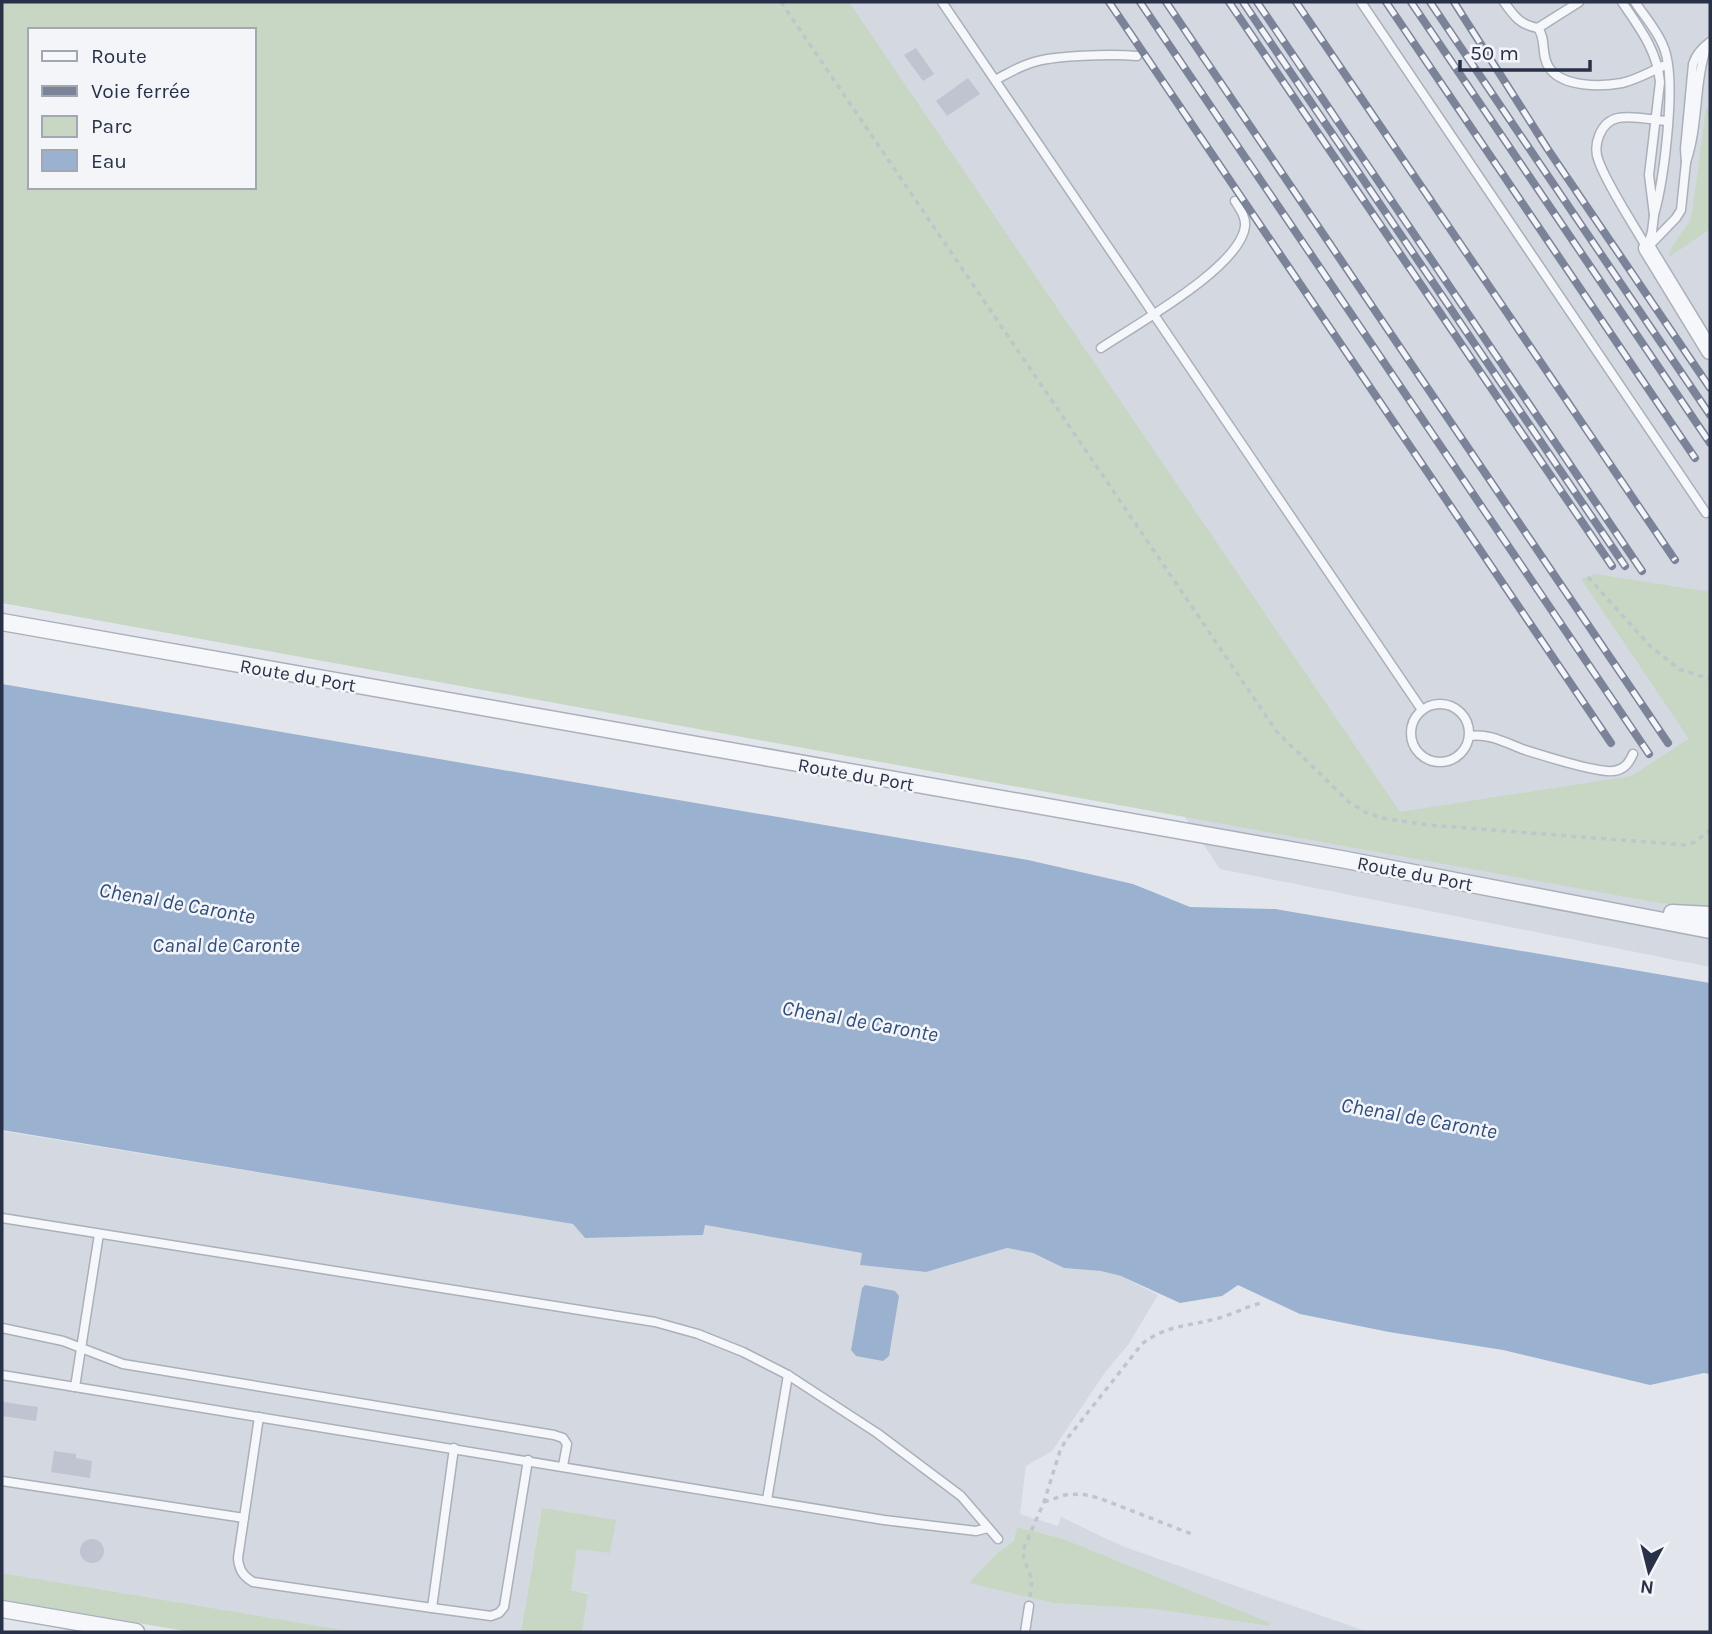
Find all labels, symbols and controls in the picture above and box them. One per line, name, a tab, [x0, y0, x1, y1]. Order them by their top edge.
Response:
legend	[28, 28, 256, 189]
scale bar	[1460, 28, 1590, 72]
text: 50 m	[1470, 41, 1519, 65]
text: Route	[91, 44, 147, 68]
text: Voie ferrée	[91, 79, 190, 103]
text: Parc	[91, 114, 133, 138]
text: Eau	[91, 149, 127, 173]
street label: Route du Port	[238, 655, 357, 697]
street label: Route du Port	[796, 754, 915, 796]
street label: Route du Port	[1355, 852, 1474, 896]
water label: Chenal de Caronte	[97, 877, 257, 929]
water label: Canal de Caronte	[152, 933, 300, 957]
water label: Chenal de Caronte	[780, 995, 940, 1047]
water label: Chenal de Caronte	[1339, 1092, 1499, 1144]
north arrow	[1614, 1536, 1684, 1606]
text: N	[1639, 1575, 1655, 1599]

